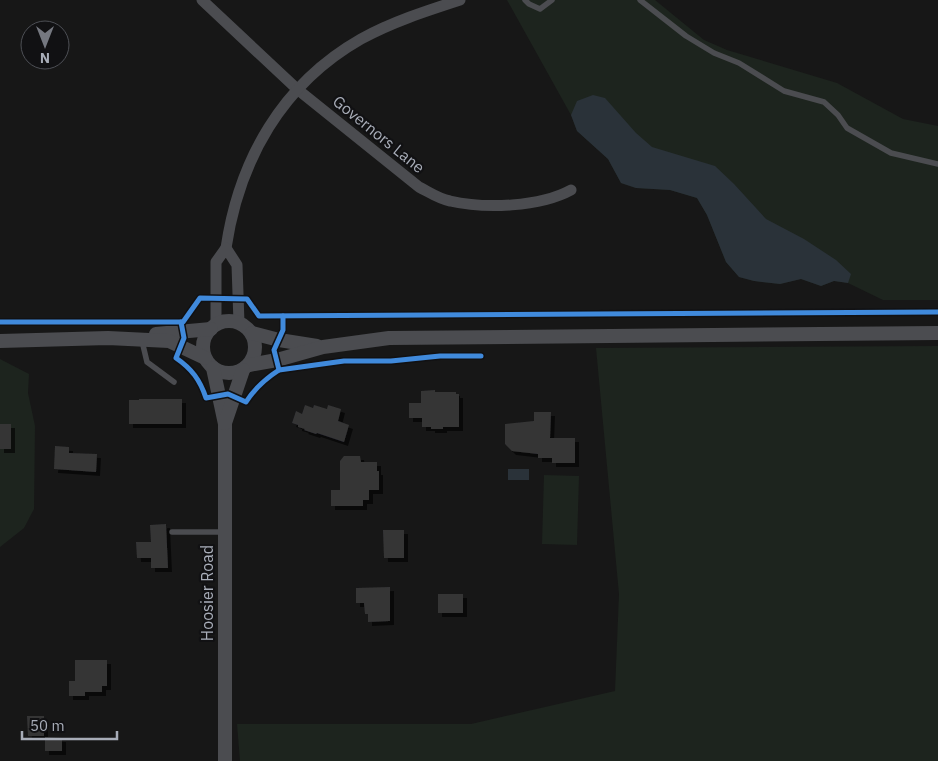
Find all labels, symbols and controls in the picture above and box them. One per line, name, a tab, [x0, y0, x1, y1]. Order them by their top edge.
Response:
north arrow	[20, 20, 70, 70]
text: N	[40, 49, 50, 67]
street label: Governors Lane	[329, 91, 429, 177]
street label: Hoosier Road	[197, 545, 217, 641]
scale bar	[22, 708, 118, 740]
text: 50 m	[30, 716, 65, 735]

